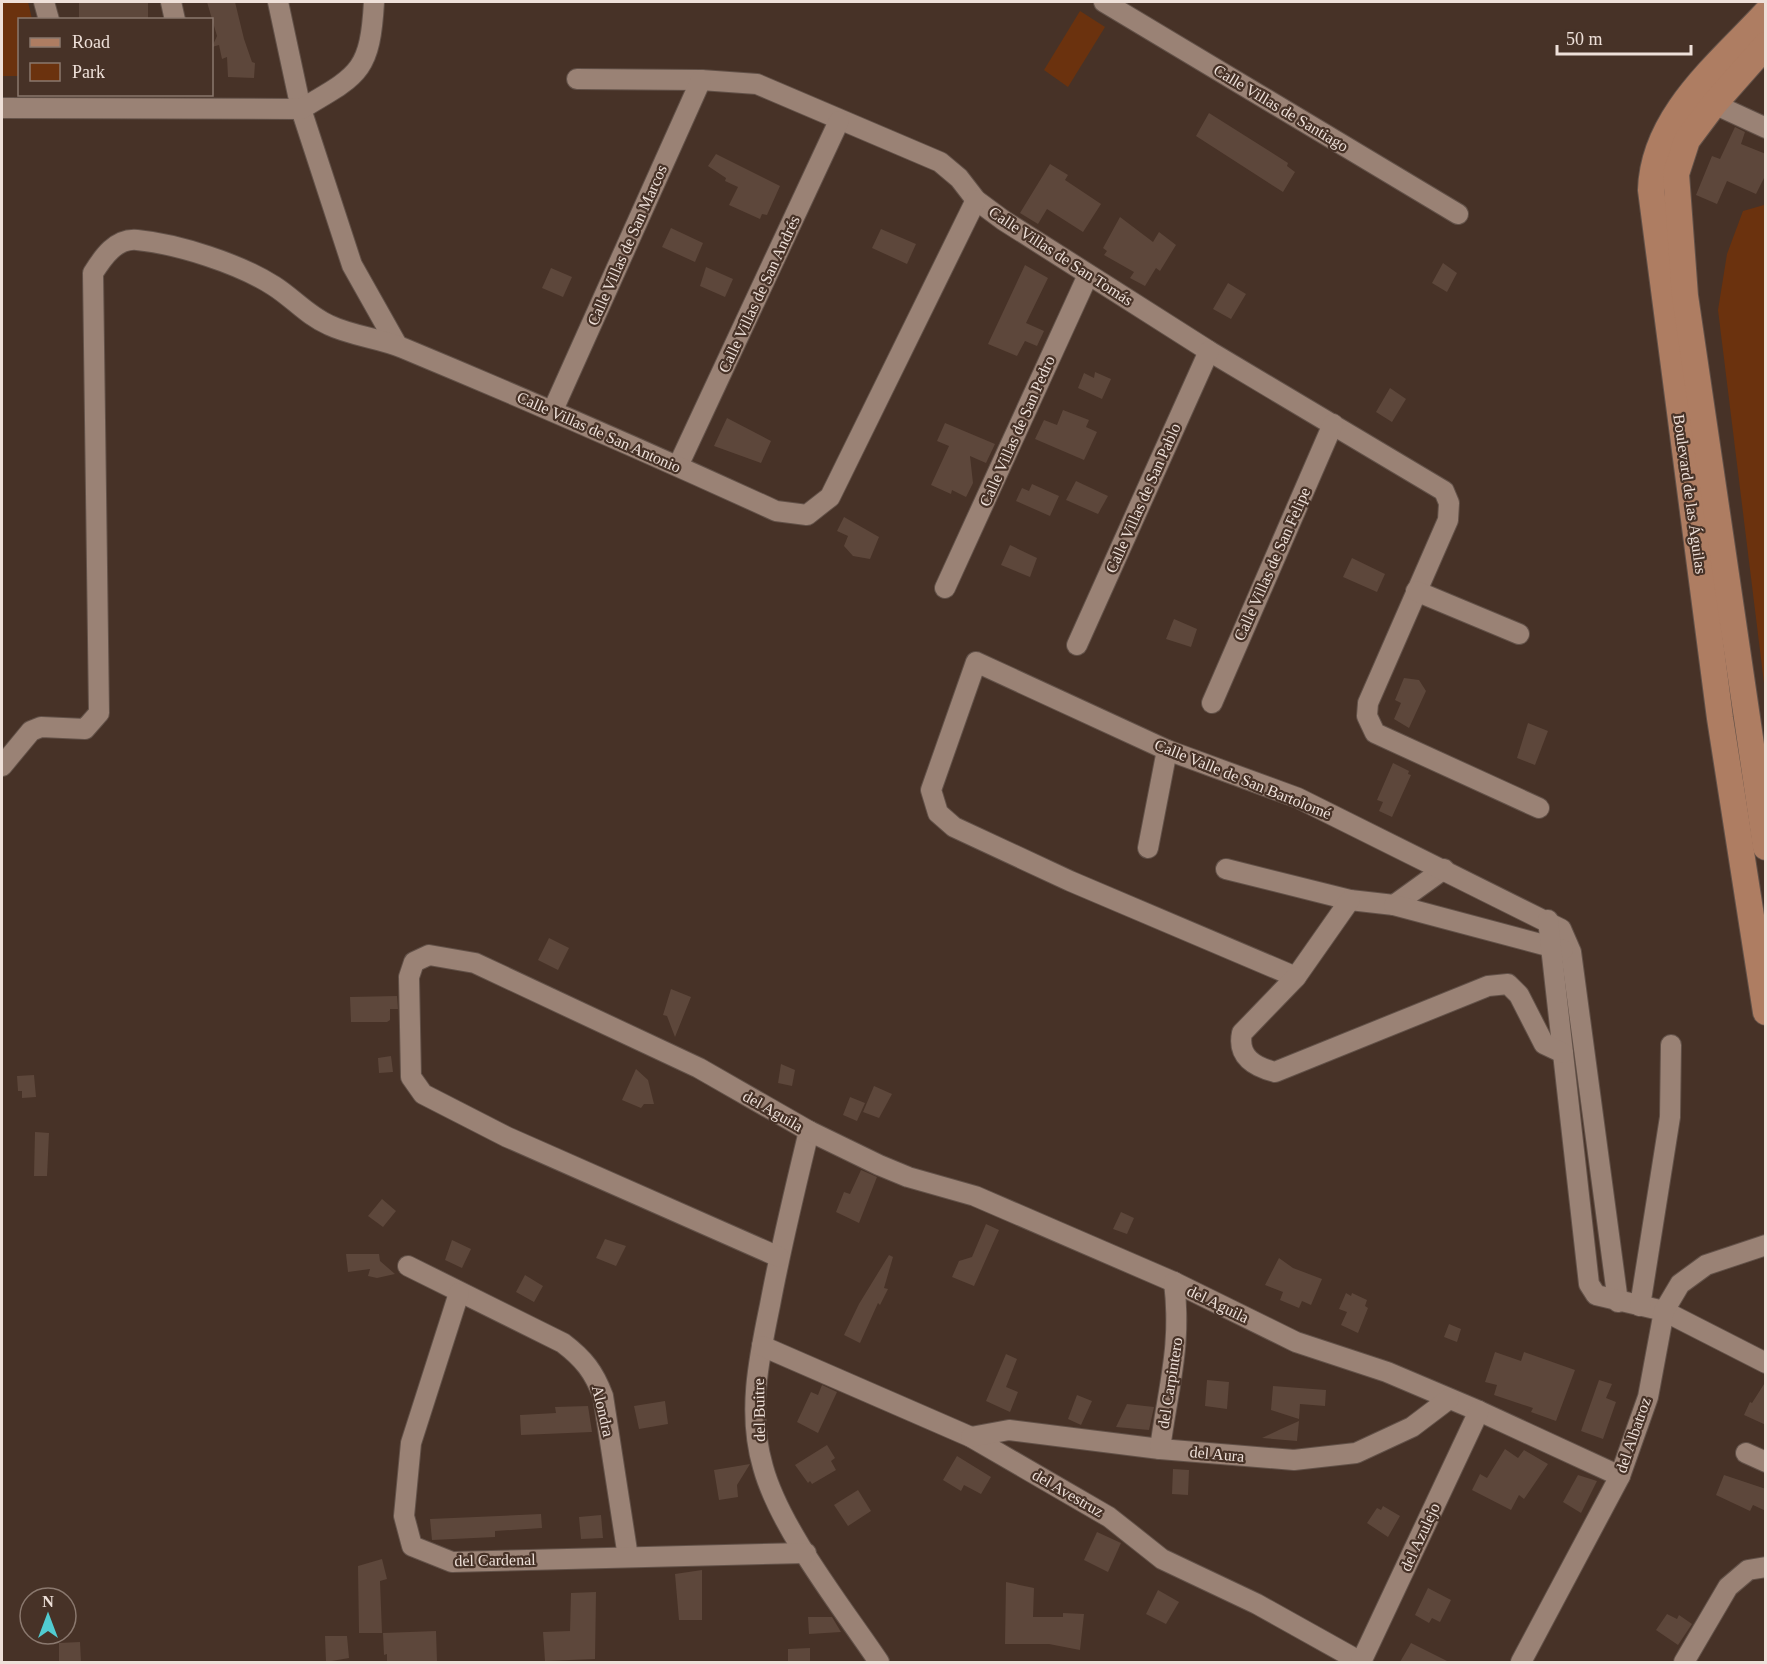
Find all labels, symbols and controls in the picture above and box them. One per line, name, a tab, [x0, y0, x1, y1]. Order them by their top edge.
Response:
legend	[18, 18, 213, 96]
scale bar	[1557, 18, 1690, 56]
text: 50 m	[1566, 29, 1603, 49]
text: Road	[72, 32, 110, 52]
street label: Calle Villas de Santiago	[1210, 61, 1351, 156]
text: Park	[72, 62, 105, 82]
street label: Calle Villas de San Marcos	[584, 162, 670, 328]
street label: Calle Villas de San Tomás	[986, 203, 1136, 309]
street label: Calle Villas de San Andrés	[715, 213, 803, 375]
street label: Calle Villas de San Pedro	[976, 353, 1058, 509]
street label: Calle Villas de San Antonio	[515, 388, 683, 476]
street label: Boulevard de las Águilas	[1669, 413, 1711, 575]
street label: Calle Villas de San Pablo	[1102, 420, 1184, 576]
street label: Calle Villas de San Felipe	[1231, 485, 1314, 644]
street label: Calle Valle de San Bartolomé	[1152, 736, 1334, 822]
street label: del Aguila	[740, 1087, 806, 1136]
street label: del Aguila	[1184, 1282, 1251, 1327]
street label: del Carpintero	[1154, 1336, 1187, 1430]
street label: del Buitre	[750, 1378, 768, 1442]
street label: Alondra	[589, 1384, 617, 1438]
street label: del Albatroz	[1612, 1395, 1654, 1475]
street label: del Aura	[1189, 1443, 1245, 1465]
street label: del Avestruz	[1029, 1466, 1107, 1520]
street label: del Azulejo	[1397, 1500, 1444, 1574]
street label: del Cardenal	[454, 1551, 536, 1569]
north arrow	[18, 1586, 78, 1646]
text: N	[42, 1593, 54, 1610]

